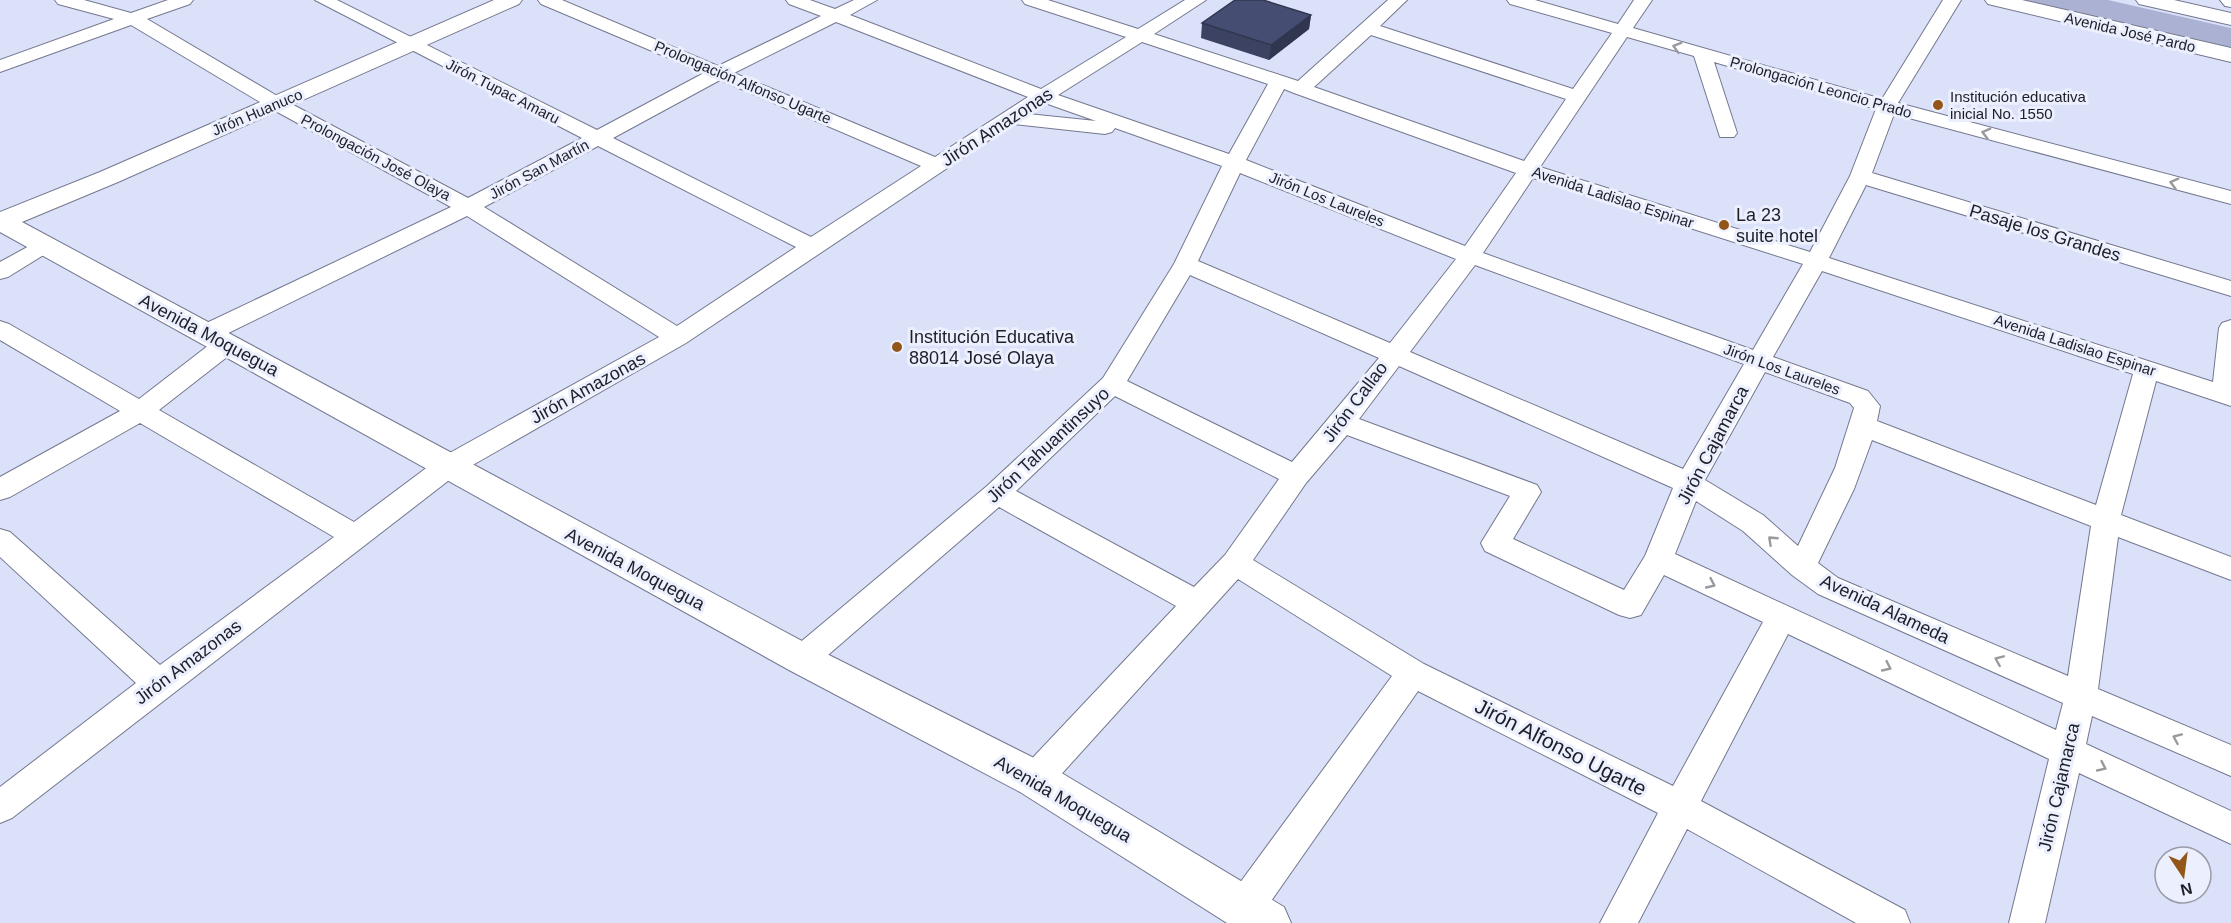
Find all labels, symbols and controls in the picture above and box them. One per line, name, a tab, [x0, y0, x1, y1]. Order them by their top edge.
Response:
street label: Avenida José Pardo	[2063, 9, 2197, 55]
street label: Prolongación Alfonso Ugarte	[652, 37, 834, 127]
one-way arrow	[1672, 42, 1683, 54]
street label: Prolongación Leoncio Prado	[1728, 53, 1914, 121]
street label: Jirón Tupac Amaru	[443, 55, 563, 127]
street label: Jirón Amazonas	[938, 84, 1056, 170]
street label: Jirón Huanuco	[209, 85, 305, 139]
place label: Institución educativa inicial No. 1550	[1950, 88, 2087, 122]
marker: Institución educativa inicial No. 1550	[1931, 98, 1945, 112]
street label: Prolongación José Olaya	[298, 110, 454, 204]
one-way arrow	[1981, 127, 1991, 140]
street label: Jirón San Martín	[486, 136, 592, 202]
street label: Avenida Ladislao Espinar	[1530, 163, 1696, 231]
street label: Jirón Los Laureles	[1267, 168, 1387, 230]
one-way arrow	[2170, 178, 2180, 190]
street label: Pasaje los Grandes	[1967, 200, 2123, 266]
place label: La 23 suite hotel	[1736, 205, 1818, 246]
marker: La 23 suite hotel	[1717, 218, 1731, 232]
street label: Avenida Moquegua	[136, 290, 283, 381]
street label: Avenida Ladislao Espinar	[1992, 311, 2158, 379]
place label: Institución Educativa 88014 José Olaya	[909, 327, 1075, 368]
marker: Institución Educativa 88014 José Olaya	[890, 340, 904, 354]
street label: Jirón Los Laureles	[1721, 340, 1843, 398]
street label: Jirón Amazonas	[527, 348, 649, 428]
street label: Jirón Callao	[1318, 358, 1392, 446]
street label: Jirón Cajamarca	[1673, 382, 1753, 508]
street label: Jirón Tahuantinsuyo	[983, 383, 1113, 507]
street label: Avenida Moquegua	[562, 524, 709, 615]
one-way arrow	[1769, 537, 1780, 548]
street label: Avenida Alameda	[1817, 570, 1953, 648]
one-way arrow	[1704, 576, 1715, 588]
street label: Jirón Amazonas	[131, 615, 245, 709]
one-way arrow	[1994, 655, 2005, 667]
one-way arrow	[1881, 659, 1892, 671]
street label: Jirón Alfonso Ugarte	[1472, 694, 1650, 800]
street label: Jirón Cajamarca	[2035, 720, 2084, 853]
one-way arrow	[2173, 733, 2184, 745]
street label: Avenida Moquegua	[991, 752, 1136, 847]
one-way arrow	[2095, 760, 2106, 772]
north arrow	[2153, 845, 2213, 905]
text: N	[2179, 880, 2194, 899]

